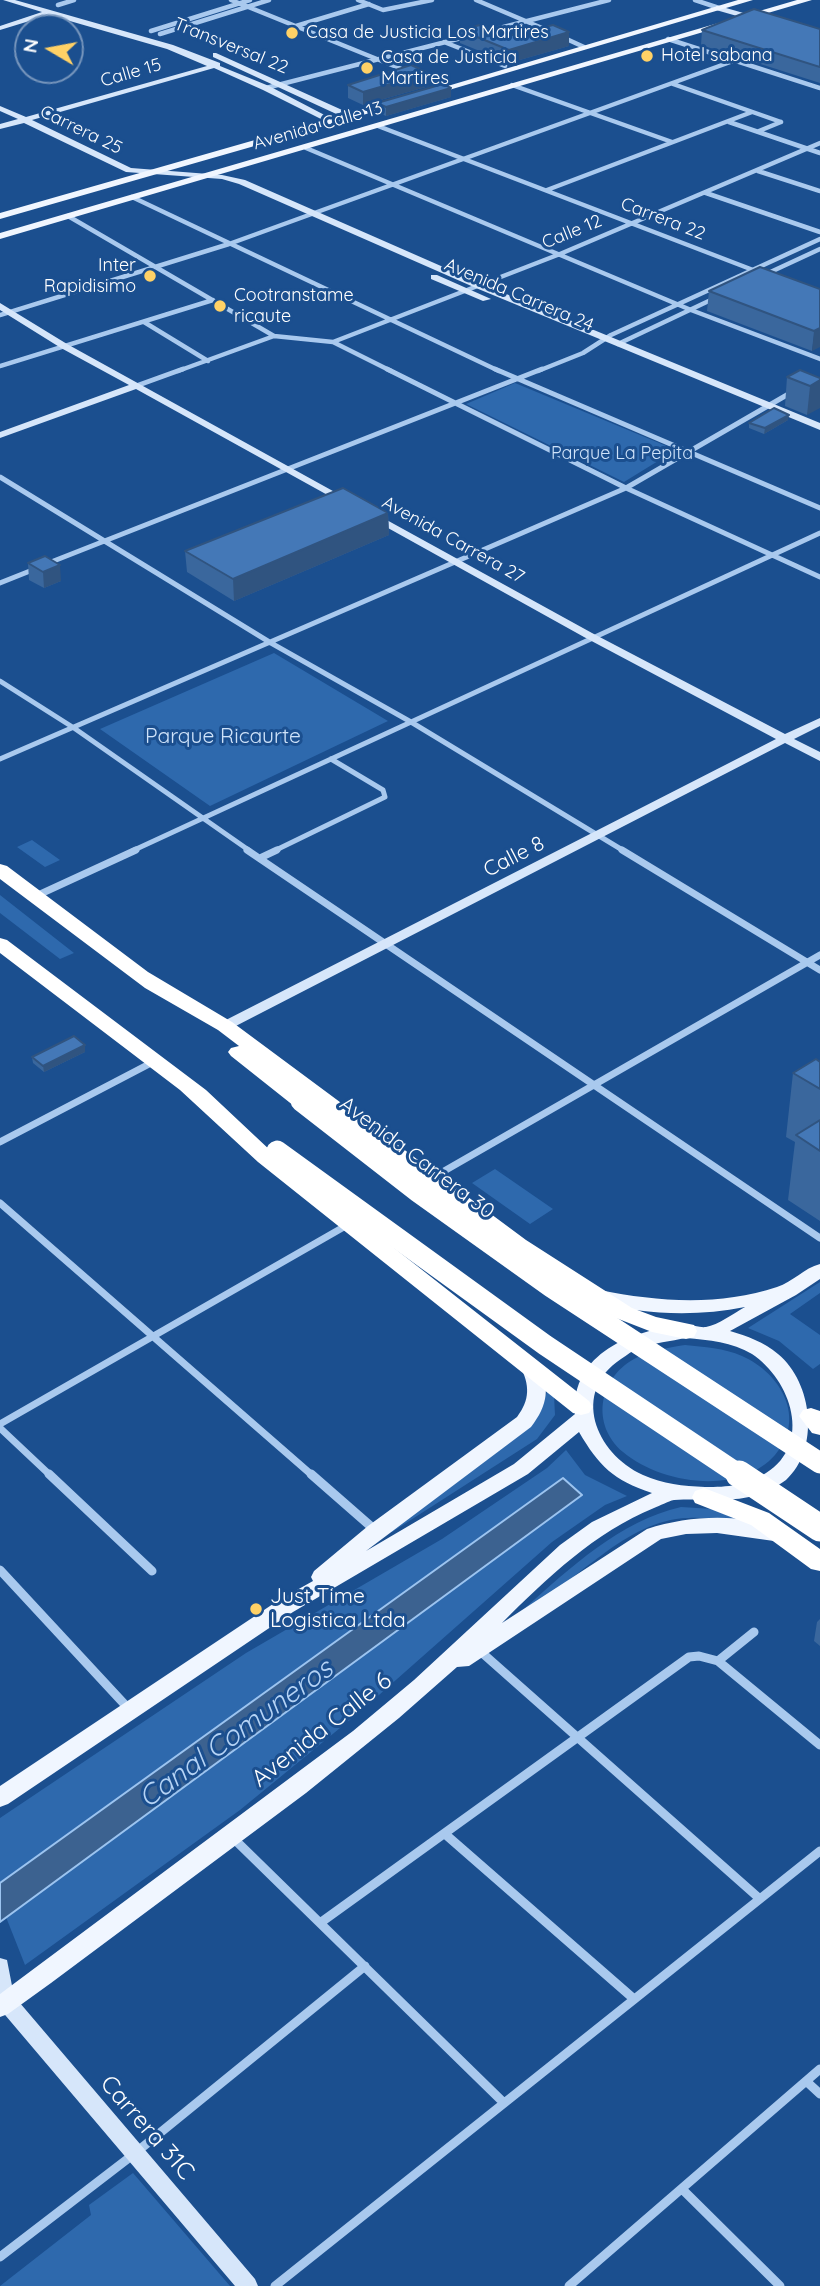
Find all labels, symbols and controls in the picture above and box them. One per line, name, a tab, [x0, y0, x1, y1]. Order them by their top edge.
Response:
street label: Transversal 22	[171, 13, 291, 79]
north arrow	[14, 14, 84, 84]
place label: Casa de Justicia Los Martires	[306, 22, 549, 44]
marker: Casa de Justicia Los Martires	[284, 25, 300, 41]
text: N	[17, 37, 43, 55]
place label: Hotel sabana	[661, 45, 773, 67]
place label: Casa de Justicia Martires	[381, 47, 517, 90]
marker: Hotel sabana	[639, 48, 655, 64]
street label: Calle 15	[98, 54, 164, 92]
marker: Casa de Justicia Martires	[359, 60, 375, 76]
street label: Avenida Calle 13	[251, 97, 385, 155]
street label: Carrera 25	[36, 101, 126, 159]
street label: Carrera 22	[618, 193, 708, 245]
street label: Calle 12	[539, 210, 605, 254]
street label: Avenida Carrera 24	[441, 254, 597, 336]
place label: Inter Rapidisimo	[44, 255, 136, 298]
marker: Inter Rapidisimo	[142, 268, 158, 284]
place label: Cootranstame ricaute	[234, 285, 354, 328]
marker: Cootranstame ricaute	[212, 298, 228, 314]
park label: Parque La Pepita	[551, 443, 693, 465]
street label: Avenida Carrera 27	[378, 492, 528, 588]
park label: Parque Ricaurte	[145, 724, 301, 750]
street label: Calle 8	[479, 831, 549, 883]
street label: Avenida Carrera 30	[335, 1092, 499, 1224]
place label: Just Time Logistica Ltda	[270, 1584, 406, 1634]
marker: Just Time Logistica Ltda	[248, 1601, 264, 1617]
water label: Canal Comuneros	[133, 1652, 339, 1816]
street label: Avenida Calle 6	[246, 1666, 398, 1794]
street label: Carrera 31C	[94, 2070, 200, 2186]

